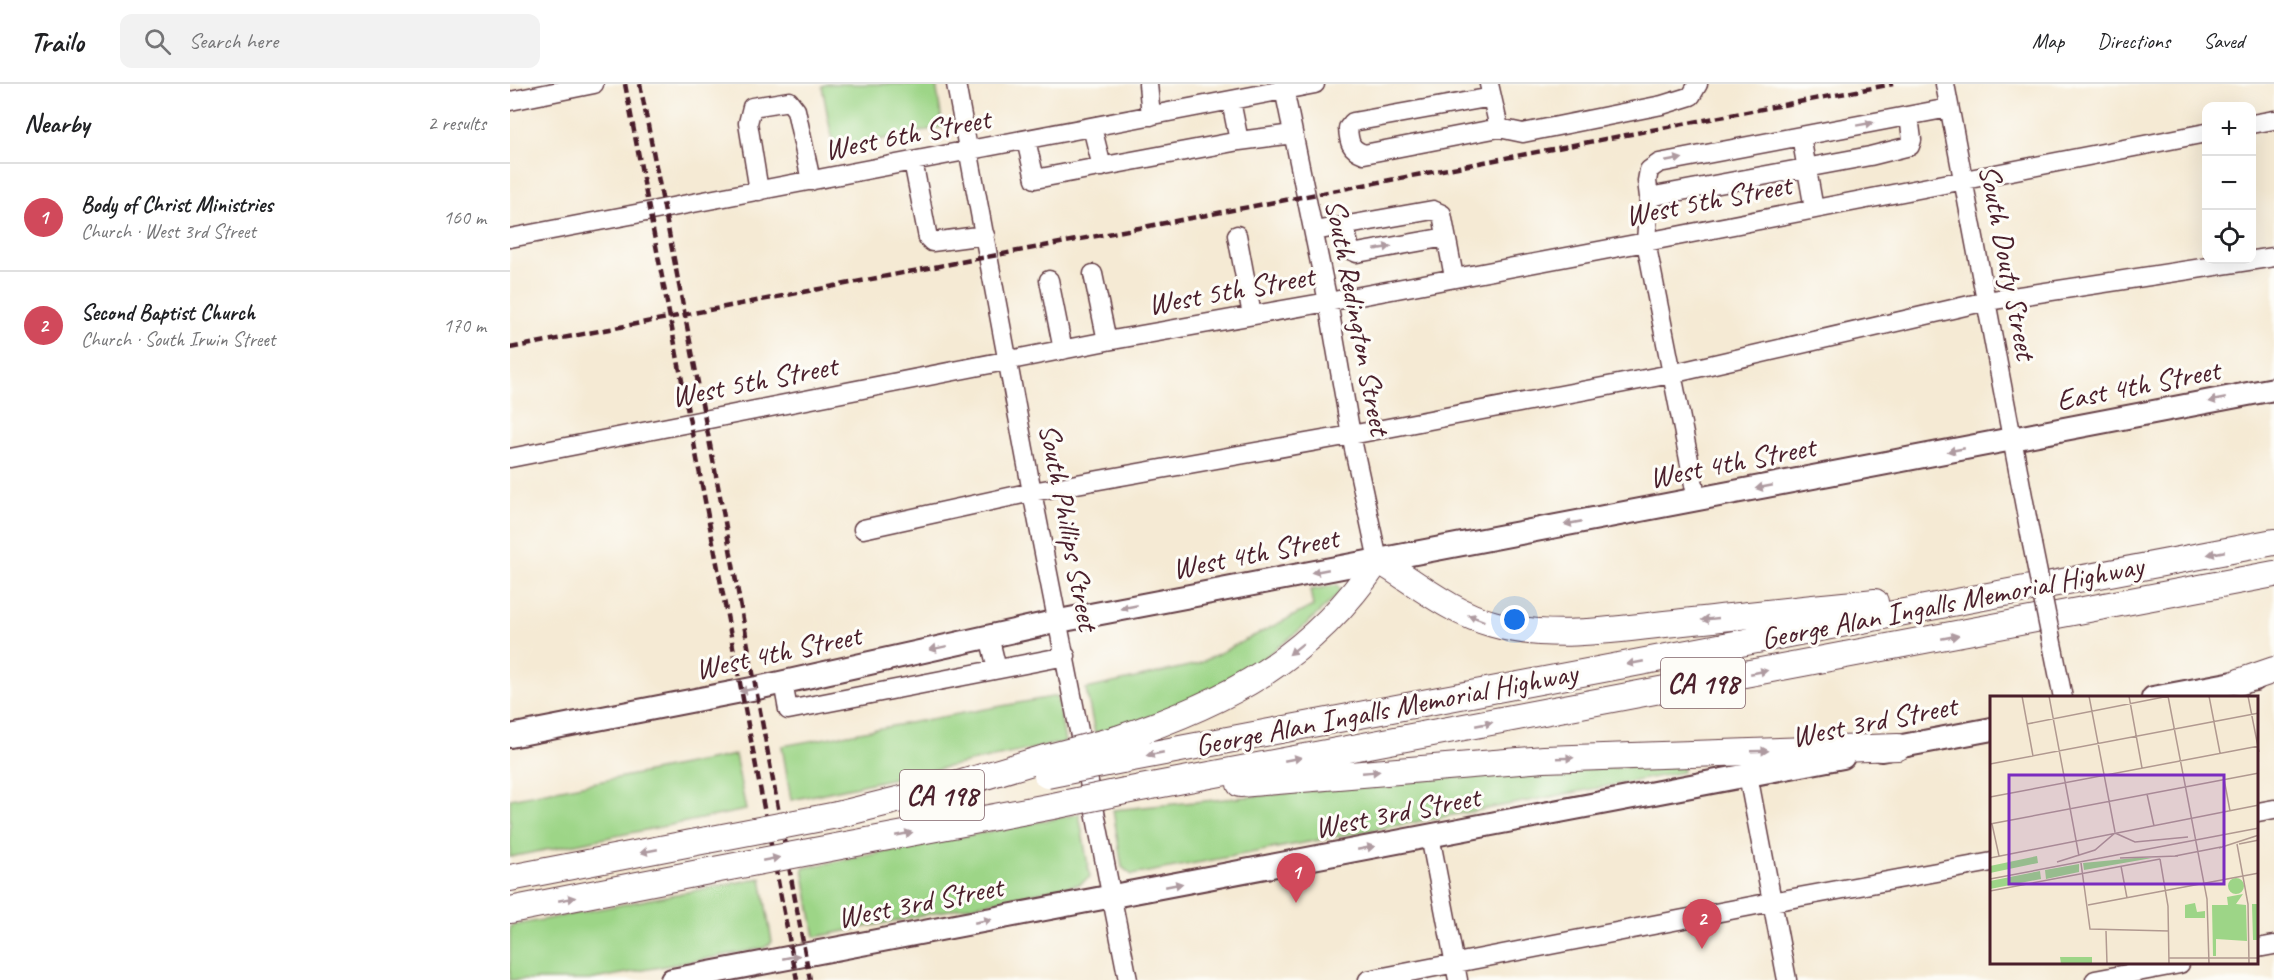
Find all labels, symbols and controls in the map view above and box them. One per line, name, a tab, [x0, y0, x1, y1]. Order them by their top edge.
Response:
search box	[120, 14, 540, 68]
text: Trailo	[30, 24, 84, 59]
icon: search	[141, 25, 174, 58]
text: Search here	[189, 27, 278, 55]
text: Map	[2032, 28, 2064, 54]
text: Directions	[2097, 28, 2170, 54]
text: Saved	[2203, 28, 2244, 54]
street label: West 6th Street	[821, 99, 996, 169]
map controls	[2202, 102, 2256, 264]
button: +	[2202, 102, 2256, 156]
text: Nearby	[24, 107, 89, 140]
text: 2 results	[427, 111, 486, 136]
one-way arrow	[1856, 119, 1875, 128]
one-way arrow	[1664, 155, 1683, 164]
button: −	[2202, 156, 2256, 210]
street label: South Douty Street	[1971, 162, 2046, 366]
street label: West 5th Street	[1622, 165, 1797, 235]
text: Body of Christ Ministries	[81, 191, 273, 219]
street label: South Redington Street	[1317, 196, 1400, 441]
text: 1	[39, 205, 48, 230]
text: 160 m	[443, 205, 486, 230]
button: locate	[2202, 210, 2256, 264]
text: Church · West 3rd Street	[81, 219, 256, 244]
one-way arrow	[1373, 243, 1392, 252]
street label: West 5th Street	[1145, 256, 1320, 323]
text: Second Baptist Church	[81, 299, 255, 327]
text: 2	[39, 313, 48, 338]
text: 170 m	[443, 313, 486, 338]
text: Church · South Irwin Street	[81, 327, 275, 352]
street label: West 5th Street	[668, 346, 843, 416]
street label: East 4th Street	[2053, 350, 2226, 419]
one-way arrow	[2207, 396, 2226, 405]
street label: South Phillips Street	[1030, 421, 1108, 636]
street label: West 4th Street	[1646, 427, 1821, 497]
one-way arrow	[1946, 446, 1965, 455]
one-way arrow	[1755, 483, 1774, 492]
street label: West 4th Street	[1169, 518, 1344, 588]
one-way arrow	[1563, 519, 1582, 528]
street label: George Alan Ingalls Memorial Highway	[1758, 546, 2149, 658]
one-way arrow	[2207, 549, 2226, 558]
one-way arrow	[1311, 567, 1330, 576]
one-way arrow	[1119, 603, 1138, 612]
your location	[1500, 605, 1529, 634]
one-way arrow	[1467, 613, 1485, 622]
one-way arrow	[1701, 614, 1720, 624]
street label: West 4th Street	[692, 615, 867, 688]
one-way arrow	[1941, 632, 1960, 641]
one-way arrow	[1289, 642, 1304, 655]
one-way arrow	[929, 643, 947, 653]
street label: George Alan Ingalls Memorial Highway	[1192, 653, 1583, 765]
road number: CA 198	[1661, 658, 1745, 708]
one-way arrow	[1626, 659, 1645, 668]
one-way arrow	[1749, 668, 1768, 677]
one-way arrow	[738, 686, 757, 695]
street label: West 3rd Street	[1788, 686, 1963, 756]
inset map	[1990, 696, 2259, 965]
one-way arrow	[1475, 719, 1494, 728]
one-way arrow	[1751, 747, 1770, 756]
one-way arrow	[1145, 750, 1164, 759]
one-way arrow	[1556, 753, 1575, 763]
one-way arrow	[1283, 754, 1302, 763]
one-way arrow	[1362, 767, 1381, 777]
road number: CA 198	[900, 770, 984, 820]
street label: West 3rd Street	[1311, 777, 1486, 847]
one-way arrow	[894, 829, 913, 838]
one-way arrow	[1356, 843, 1375, 852]
one-way arrow	[640, 847, 659, 856]
one-way arrow	[762, 854, 781, 863]
pin: 1	[1276, 854, 1316, 903]
street label: West 3rd Street	[834, 867, 1009, 937]
one-way arrow	[1165, 880, 1184, 889]
one-way arrow	[558, 894, 577, 903]
pin: 2	[1682, 900, 1722, 949]
one-way arrow	[973, 916, 992, 925]
one-way arrow	[781, 952, 800, 961]

